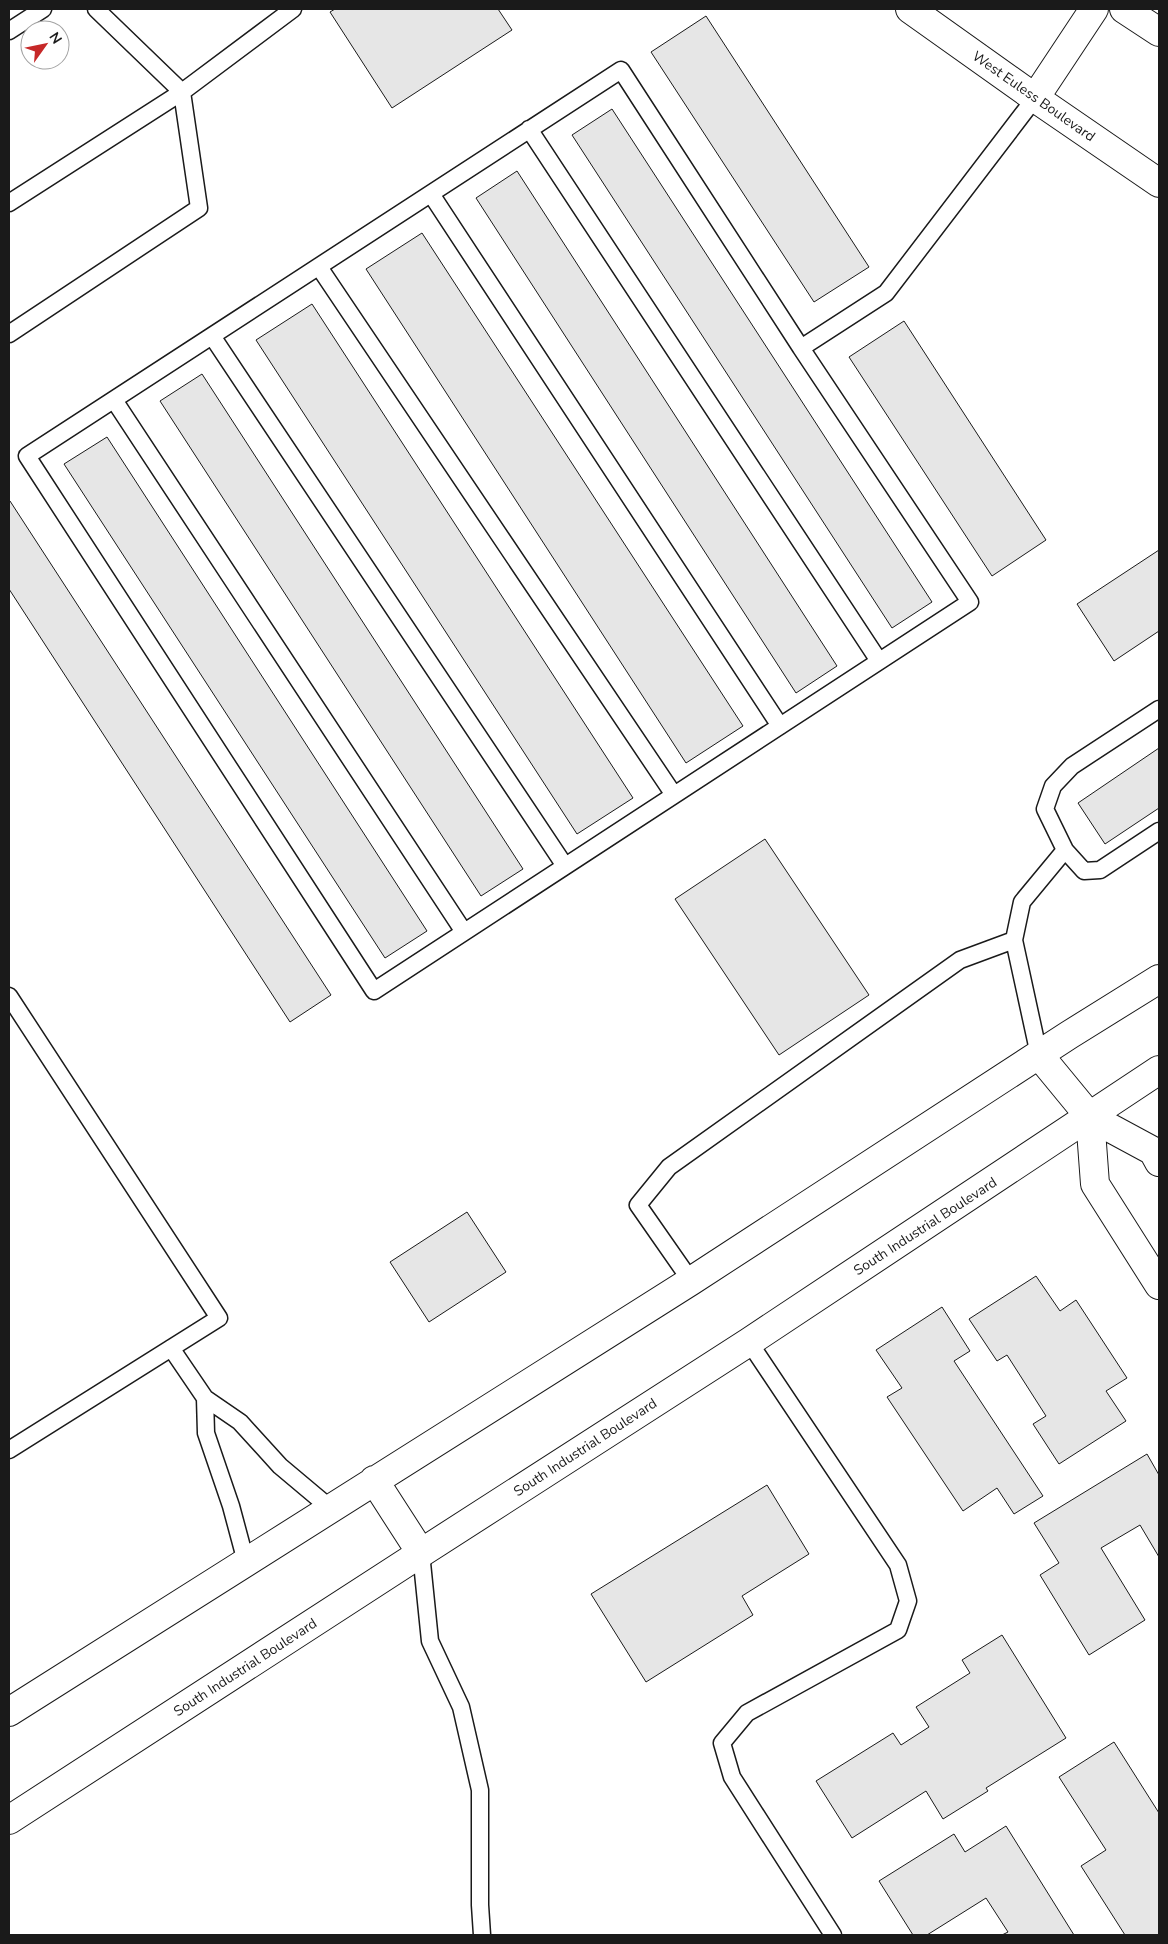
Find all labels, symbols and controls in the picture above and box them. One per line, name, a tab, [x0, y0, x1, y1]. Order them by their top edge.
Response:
north arrow	[20, 20, 70, 70]
text: N	[45, 29, 66, 48]
street label: West Euless Boulevard	[968, 47, 1099, 146]
street label: South Industrial Boulevard	[850, 1173, 1001, 1280]
street label: South Industrial Boulevard	[510, 1394, 661, 1501]
street label: South Industrial Boulevard	[170, 1614, 321, 1721]

